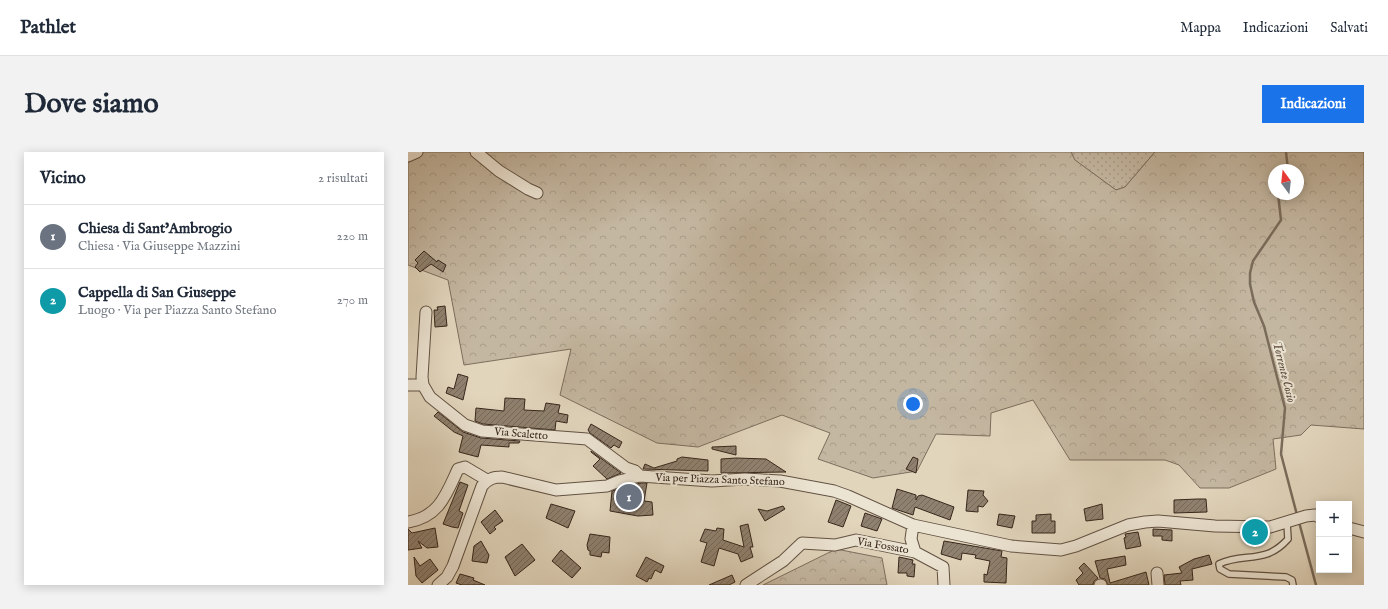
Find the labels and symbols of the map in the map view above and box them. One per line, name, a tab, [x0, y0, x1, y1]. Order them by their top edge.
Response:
north arrow	[1268, 164, 1304, 200]
water label: Torrente Cosio	[1269, 340, 1299, 404]
your location	[903, 394, 923, 414]
street label: Via Scaletto	[493, 425, 549, 443]
street label: Via per Piazza Santo Stefano	[654, 471, 785, 489]
pin: 1	[616, 482, 642, 512]
pin: 2	[1242, 517, 1268, 547]
street label: Via Fossato	[855, 534, 910, 557]

